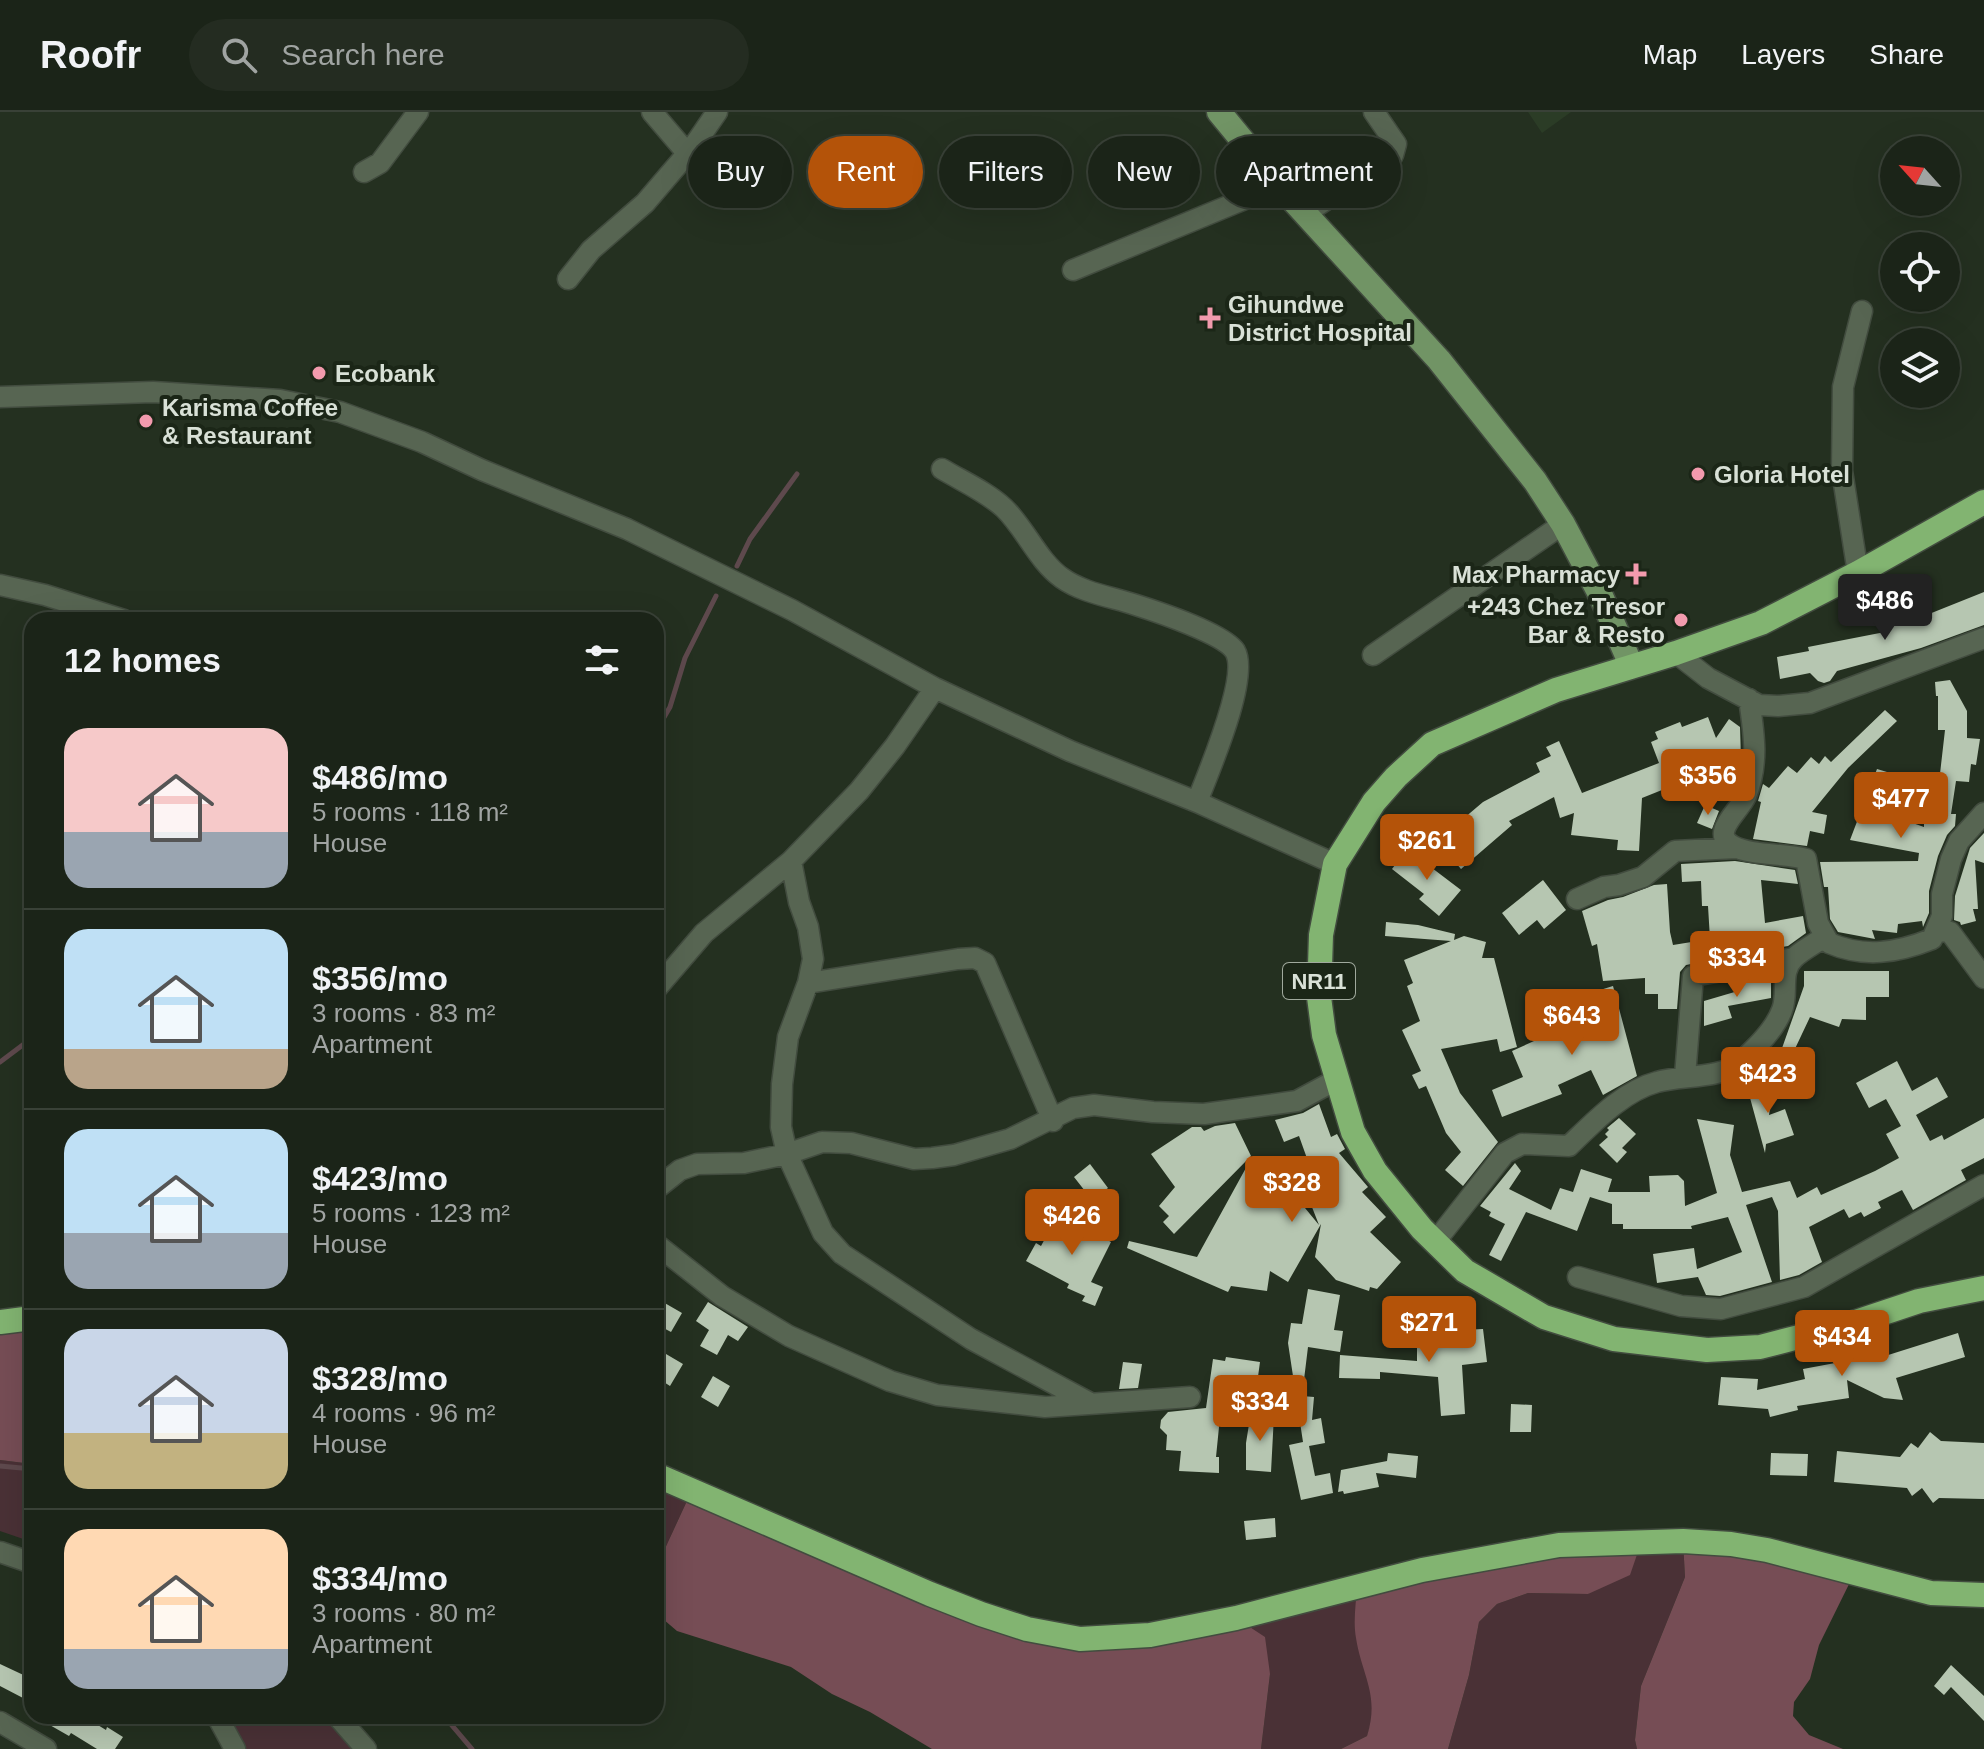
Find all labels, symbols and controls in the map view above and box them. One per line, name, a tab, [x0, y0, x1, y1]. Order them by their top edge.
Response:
search box	[189, 19, 749, 91]
icon: search	[217, 33, 261, 77]
text: Roofr	[40, 34, 141, 76]
text: Search here	[281, 38, 445, 71]
text: Map	[1643, 39, 1697, 70]
text: Layers	[1741, 39, 1825, 70]
text: Share	[1869, 39, 1944, 70]
chip: Buy	[688, 136, 792, 208]
chip: Rent	[808, 136, 923, 208]
chip: Filters	[939, 136, 1072, 208]
chip: New	[1088, 136, 1200, 208]
chip: Apartment	[1216, 136, 1401, 208]
north arrow	[1880, 136, 1960, 216]
map controls	[1880, 136, 1960, 408]
button: locate	[1880, 232, 1960, 312]
place label: Gihundwe District Hospital	[1228, 291, 1412, 346]
marker: Gihundwe District Hospital	[1199, 307, 1221, 329]
button: layers	[1880, 328, 1960, 408]
place label: Ecobank	[335, 360, 436, 387]
marker: Ecobank	[310, 364, 328, 382]
place label: Karisma Coffee & Restaurant	[162, 394, 338, 449]
marker: Karisma Coffee & Restaurant	[137, 412, 155, 430]
place label: Gloria Hotel	[1714, 461, 1850, 488]
marker: Gloria Hotel	[1689, 465, 1707, 483]
place label: Max Pharmacy	[1452, 561, 1621, 588]
marker: Max Pharmacy	[1627, 565, 1645, 583]
pin: $486	[1838, 574, 1932, 642]
text: $486	[1856, 585, 1914, 615]
place label: +243 Chez Tresor Bar & Resto	[1467, 593, 1665, 648]
marker: +243 Chez Tresor Bar & Resto	[1672, 611, 1690, 629]
icon: filters	[580, 638, 624, 682]
text: 12 homes	[64, 641, 221, 679]
pin: $356	[1661, 749, 1755, 817]
text: $486/mo	[312, 758, 448, 796]
icon: home	[128, 760, 224, 856]
text: $356	[1679, 760, 1737, 790]
pin: $477	[1854, 772, 1948, 840]
text: $477	[1872, 783, 1930, 813]
text: 5 rooms · 118 m²	[312, 797, 508, 827]
pin: $261	[1380, 814, 1474, 882]
text: $261	[1398, 825, 1456, 855]
text: House	[312, 828, 387, 858]
pin: $334	[1690, 931, 1784, 999]
text: $334	[1708, 942, 1766, 972]
text: $356/mo	[312, 959, 448, 997]
icon: home	[128, 961, 224, 1057]
road number: NR11	[1283, 963, 1355, 999]
pin: $643	[1525, 989, 1619, 1057]
text: 3 rooms · 83 m²	[312, 998, 496, 1028]
text: $643	[1543, 1000, 1601, 1030]
text: Apartment	[312, 1029, 432, 1059]
pin: $423	[1721, 1047, 1815, 1115]
text: $423	[1739, 1058, 1797, 1088]
pin: $328	[1245, 1156, 1339, 1224]
text: $423/mo	[312, 1159, 448, 1197]
icon: home	[128, 1161, 224, 1257]
text: $328	[1263, 1167, 1321, 1197]
pin: $426	[1025, 1189, 1119, 1257]
text: 5 rooms · 123 m²	[312, 1198, 510, 1228]
text: $426	[1043, 1200, 1101, 1230]
text: House	[312, 1229, 387, 1259]
pin: $271	[1382, 1296, 1476, 1364]
text: $271	[1400, 1307, 1458, 1337]
pin: $434	[1795, 1310, 1889, 1378]
text: $434	[1813, 1321, 1871, 1351]
text: $328/mo	[312, 1359, 448, 1397]
icon: home	[128, 1361, 224, 1457]
pin: $334	[1213, 1375, 1307, 1443]
text: $334	[1231, 1386, 1289, 1416]
text: 4 rooms · 96 m²	[312, 1398, 496, 1428]
text: House	[312, 1429, 387, 1459]
text: $334/mo	[312, 1559, 448, 1597]
icon: home	[128, 1561, 224, 1657]
text: 3 rooms · 80 m²	[312, 1598, 496, 1628]
text: Apartment	[312, 1629, 432, 1659]

